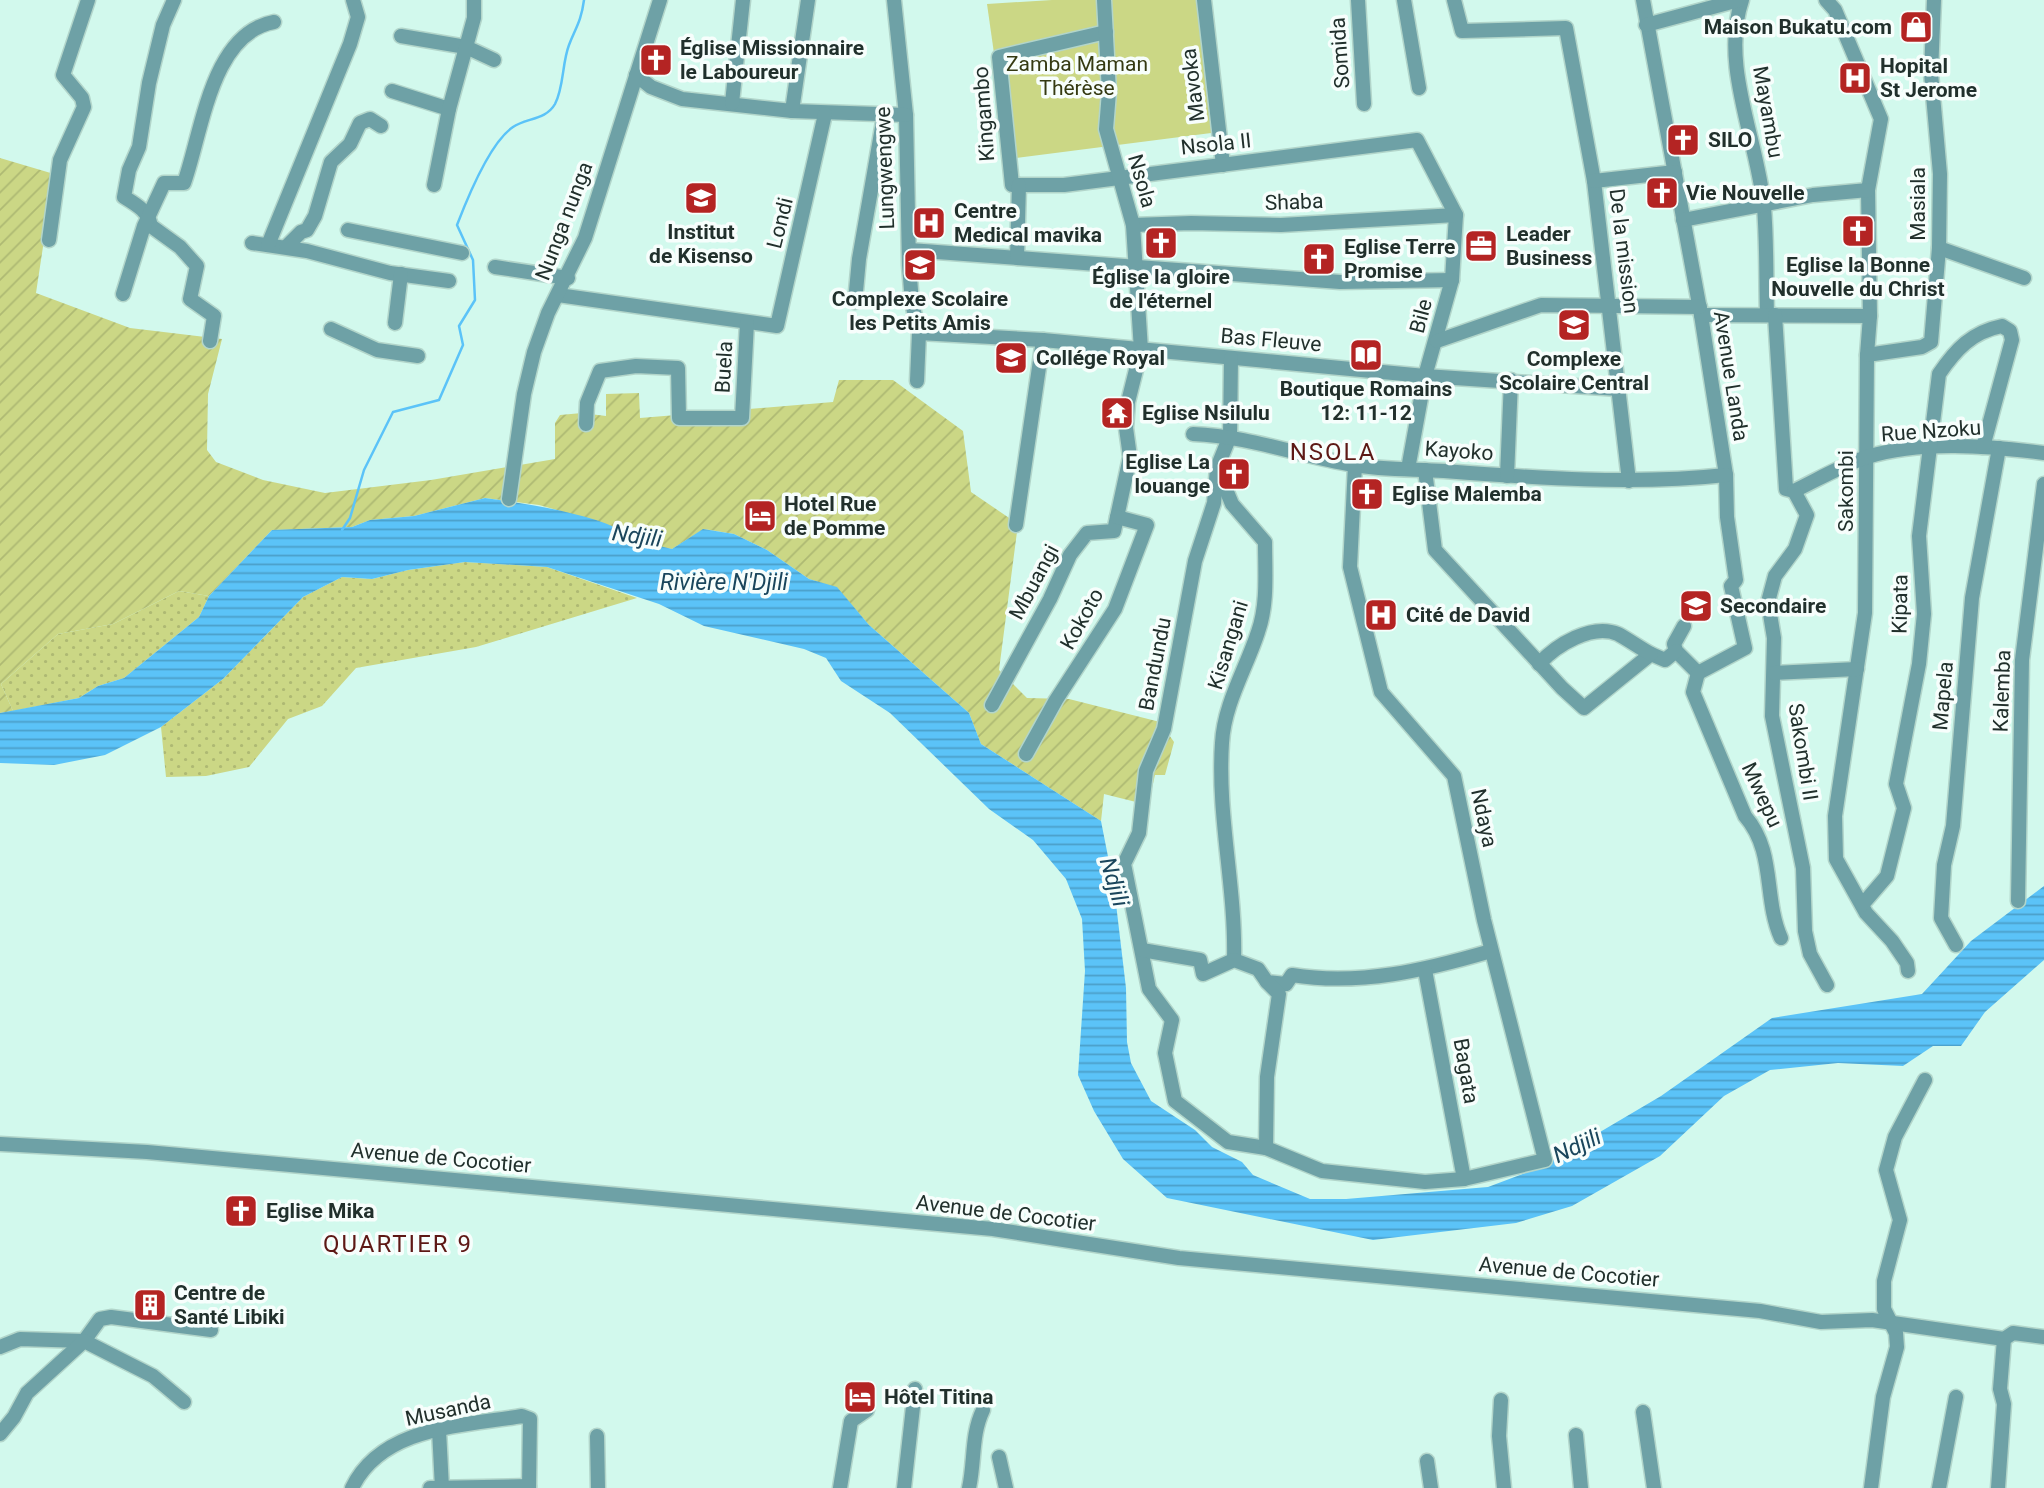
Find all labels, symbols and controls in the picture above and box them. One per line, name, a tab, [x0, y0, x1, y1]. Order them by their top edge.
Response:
shop icon: Maison Bukatu.com	[1897, 8, 1935, 46]
place label: Maison Bukatu.com	[1704, 15, 1892, 39]
street label: Somida	[1326, 17, 1354, 89]
place label: Église Missionnaire le Laboureur	[680, 36, 864, 84]
church icon: Église Missionnaire le Laboureur	[637, 41, 675, 79]
street label: Mavoka	[1177, 47, 1209, 123]
park label: Zamba Maman Thérèse	[1006, 52, 1148, 100]
place label: Hopital St Jerome	[1880, 54, 1977, 102]
hospital icon: Hopital St Jerome	[1836, 59, 1874, 97]
street label: Mayambu	[1748, 64, 1788, 160]
street label: Kingambo	[969, 66, 999, 162]
street label: Lungwengwe	[871, 106, 899, 230]
church icon: SILO	[1664, 121, 1702, 159]
street label: Nsola II	[1179, 128, 1253, 160]
place label: SILO	[1708, 128, 1752, 152]
street label: Nsola	[1123, 152, 1161, 210]
street label: Nunga nunga	[530, 159, 598, 283]
street label: Masiala	[1906, 167, 1930, 241]
church icon: Vie Nouvelle	[1643, 174, 1681, 212]
school or university icon: Institut de Kisenso	[682, 179, 720, 217]
place label: Vie Nouvelle	[1686, 181, 1805, 205]
street label: De la mission	[1604, 187, 1644, 315]
street label: Shaba	[1264, 189, 1324, 215]
street label: Londi	[762, 195, 798, 251]
place label: Centre Medical mavika	[954, 199, 1102, 247]
hospital icon: Centre Medical mavika	[910, 204, 948, 242]
church icon: Eglise la Bonne Nouvelle du Christ	[1839, 212, 1877, 250]
place label: Institut de Kisenso	[649, 220, 753, 268]
place label: Leader Business	[1506, 222, 1592, 270]
church icon: Église la gloire de l'éternel	[1142, 224, 1180, 262]
office icon: Leader Business	[1462, 227, 1500, 265]
place label: Eglise Terre Promise	[1344, 235, 1455, 283]
church icon: Eglise Terre Promise	[1300, 240, 1338, 278]
school or university icon: Complexe Scolaire les Petits Amis	[901, 246, 939, 284]
place label: Eglise la Bonne Nouvelle du Christ	[1771, 253, 1945, 301]
place label: Église la gloire de l'éternel	[1092, 265, 1230, 313]
place label: Complexe Scolaire les Petits Amis	[832, 287, 1008, 335]
street label: Bile	[1405, 296, 1437, 336]
school or university icon: Complexe Scolaire Central	[1555, 306, 1593, 344]
street label: Avenue Landa	[1709, 309, 1753, 443]
street label: Bas Fleuve	[1220, 324, 1322, 356]
library icon: Boutique Romains 12: 11-12	[1347, 336, 1385, 374]
school or university icon: Collége Royal	[992, 339, 1030, 377]
street label: Buela	[711, 340, 737, 394]
place label: Collége Royal	[1036, 346, 1165, 370]
place label: Complexe Scolaire Central	[1499, 347, 1649, 395]
place label: Boutique Romains 12: 11-12	[1280, 377, 1453, 425]
temple icon: Eglise Nsilulu	[1098, 394, 1136, 432]
place label: Eglise Nsilulu	[1142, 401, 1270, 425]
street label: Rue Nzoku	[1880, 416, 1982, 446]
street label: Kayoko	[1424, 437, 1494, 465]
district label: NSOLA	[1290, 438, 1376, 466]
place label: Eglise La louange	[1125, 450, 1210, 498]
street label: Sakombi	[1834, 450, 1858, 532]
church icon: Eglise La louange	[1215, 455, 1253, 493]
church icon: Eglise Malemba	[1348, 475, 1386, 513]
place label: Eglise Malemba	[1392, 482, 1542, 506]
place label: Hotel Rue de Pomme	[784, 492, 885, 540]
hotel icon: Hotel Rue de Pomme	[741, 497, 779, 535]
water label: Ndjili	[610, 519, 664, 553]
street label: Mbuangi	[1004, 540, 1064, 624]
water label: Rivière N'Djili	[660, 569, 789, 596]
street label: Kipata	[1887, 574, 1913, 634]
street label: Kokoto	[1055, 584, 1109, 654]
school or university icon: Secondaire	[1677, 587, 1715, 625]
place label: Secondaire	[1720, 594, 1826, 618]
hospital icon: Cité de David	[1362, 596, 1400, 634]
street label: Kisangani	[1203, 597, 1253, 693]
place label: Cité de David	[1406, 603, 1530, 627]
street label: Bandundu	[1134, 615, 1176, 713]
street label: Kalemba	[1989, 649, 2015, 733]
street label: Mapela	[1928, 660, 1958, 732]
street label: Sakombi II	[1783, 701, 1823, 803]
street label: Mwepu	[1737, 759, 1787, 831]
street label: Ndaya	[1466, 786, 1502, 850]
water label: Ndjili	[1094, 854, 1134, 910]
street label: Bagata	[1448, 1036, 1484, 1106]
water label: Ndjili	[1549, 1123, 1606, 1169]
street label: Avenue de Cocotier	[350, 1138, 532, 1178]
street label: Avenue de Cocotier	[915, 1190, 1097, 1236]
church icon: Eglise Mika	[222, 1192, 260, 1230]
place label: Eglise Mika	[266, 1199, 374, 1223]
district label: QUARTIER 9	[323, 1230, 473, 1258]
street label: Avenue de Cocotier	[1478, 1252, 1660, 1292]
place label: Centre de Santé Libiki	[174, 1281, 285, 1329]
building icon: Centre de Santé Libiki	[131, 1286, 169, 1324]
hotel icon: Hôtel Titina	[841, 1378, 879, 1416]
place label: Hôtel Titina	[884, 1385, 994, 1409]
street label: Musanda	[403, 1389, 493, 1431]

